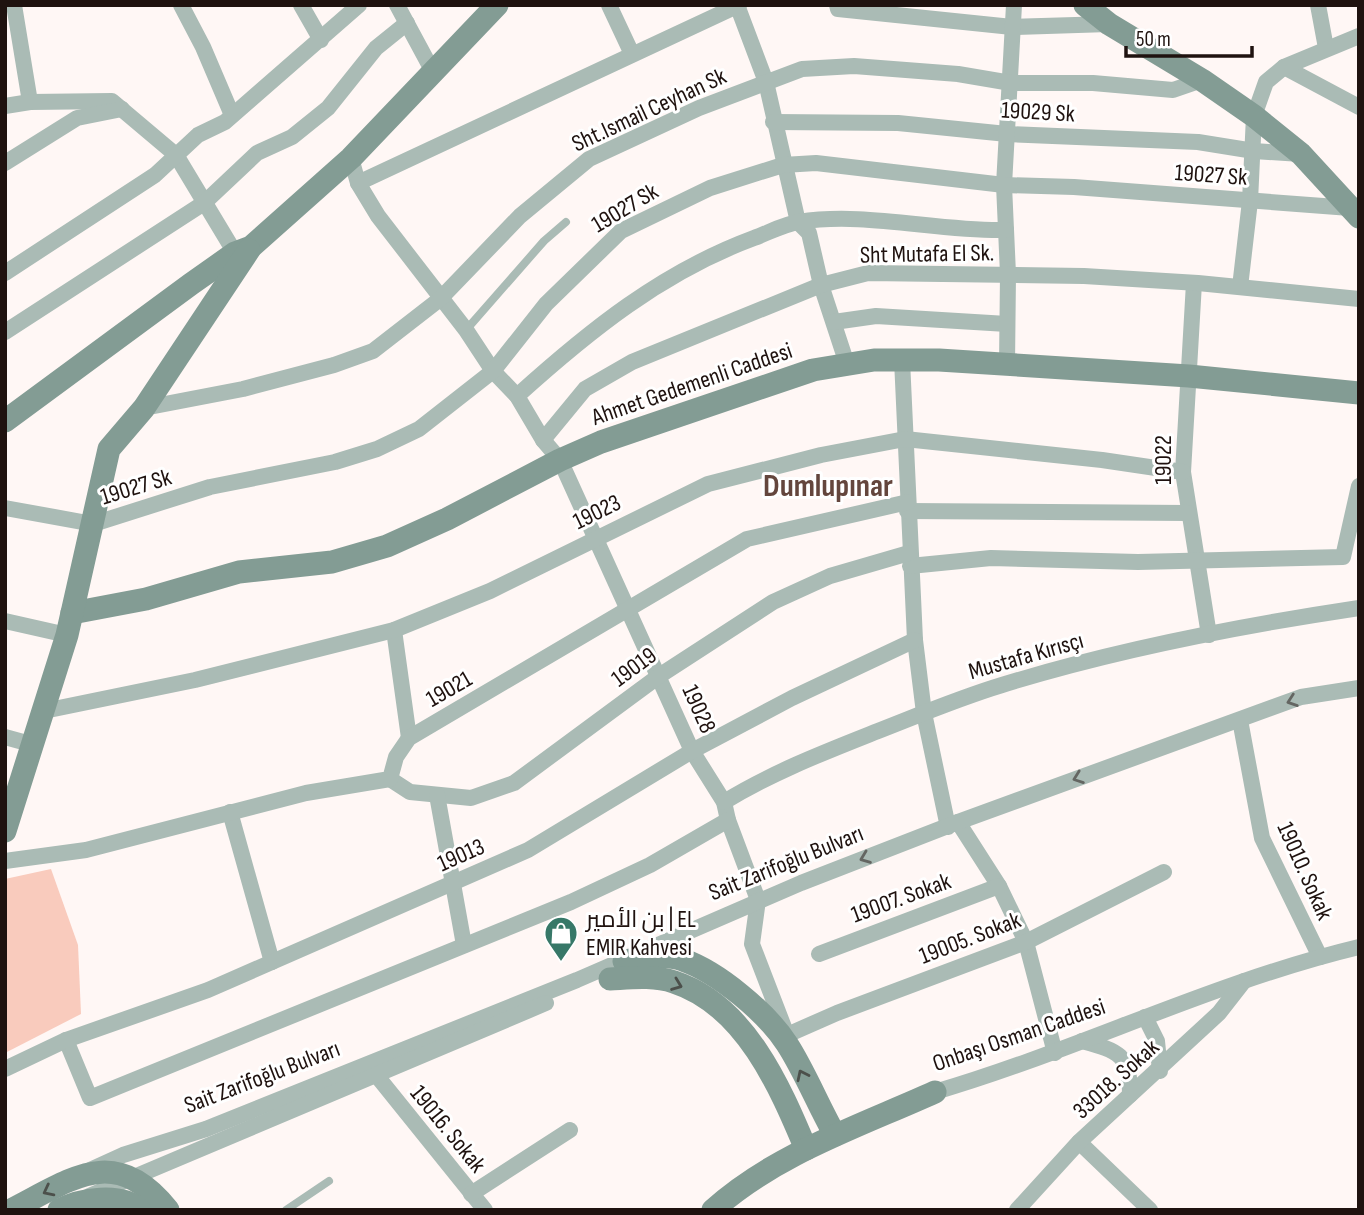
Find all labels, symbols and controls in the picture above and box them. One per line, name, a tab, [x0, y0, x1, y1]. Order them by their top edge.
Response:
scale bar	[1126, 14, 1252, 58]
text: 50 m	[1136, 27, 1171, 52]
street label: Sht.Ismail Ceyhan Sk	[567, 62, 731, 158]
street label: 19029 Sk	[1001, 96, 1075, 128]
street label: 19027 Sk	[1174, 158, 1248, 192]
street label: 19027 Sk	[586, 177, 664, 239]
street label: Sht Mutafa El Sk.	[860, 238, 994, 270]
street label: Ahmet Gedemenli Caddesi	[587, 336, 796, 432]
street label: 19022	[1149, 435, 1178, 485]
street label: 19027 Sk	[97, 463, 175, 511]
district label: Dumlupınar	[763, 467, 893, 506]
street label: 19023	[568, 488, 626, 536]
street label: Mustafa Kırısçı	[965, 626, 1087, 686]
street label: 19019	[606, 641, 662, 693]
street label: 19021	[421, 664, 478, 714]
street label: 19028	[676, 680, 722, 738]
one-way arrow	[1286, 693, 1298, 707]
one-way arrow	[1073, 770, 1085, 784]
street label: 19010. Sokak	[1271, 817, 1339, 925]
street label: Sait Zarifoğlu Bulvarı	[704, 819, 868, 907]
street label: 19013	[433, 832, 489, 878]
one-way arrow	[860, 850, 872, 864]
street label: 19007. Sokak	[847, 867, 955, 929]
place label: بن الأمير | EL EMIR Kahvesi	[584, 905, 696, 962]
street label: 19005. Sokak	[915, 905, 1025, 971]
shop icon: بن الأمير | EL EMIR Kahvesi	[542, 914, 580, 963]
one-way arrow	[670, 977, 682, 991]
street label: Onbaşı Osman Caddesi	[929, 992, 1109, 1078]
street label: 33018. Sokak	[1067, 1033, 1165, 1125]
street label: Sait Zarifoğlu Bulvarı	[180, 1034, 344, 1120]
one-way arrow	[796, 1070, 810, 1082]
street label: 19016. Sokak	[404, 1079, 492, 1179]
one-way arrow	[43, 1183, 55, 1196]

